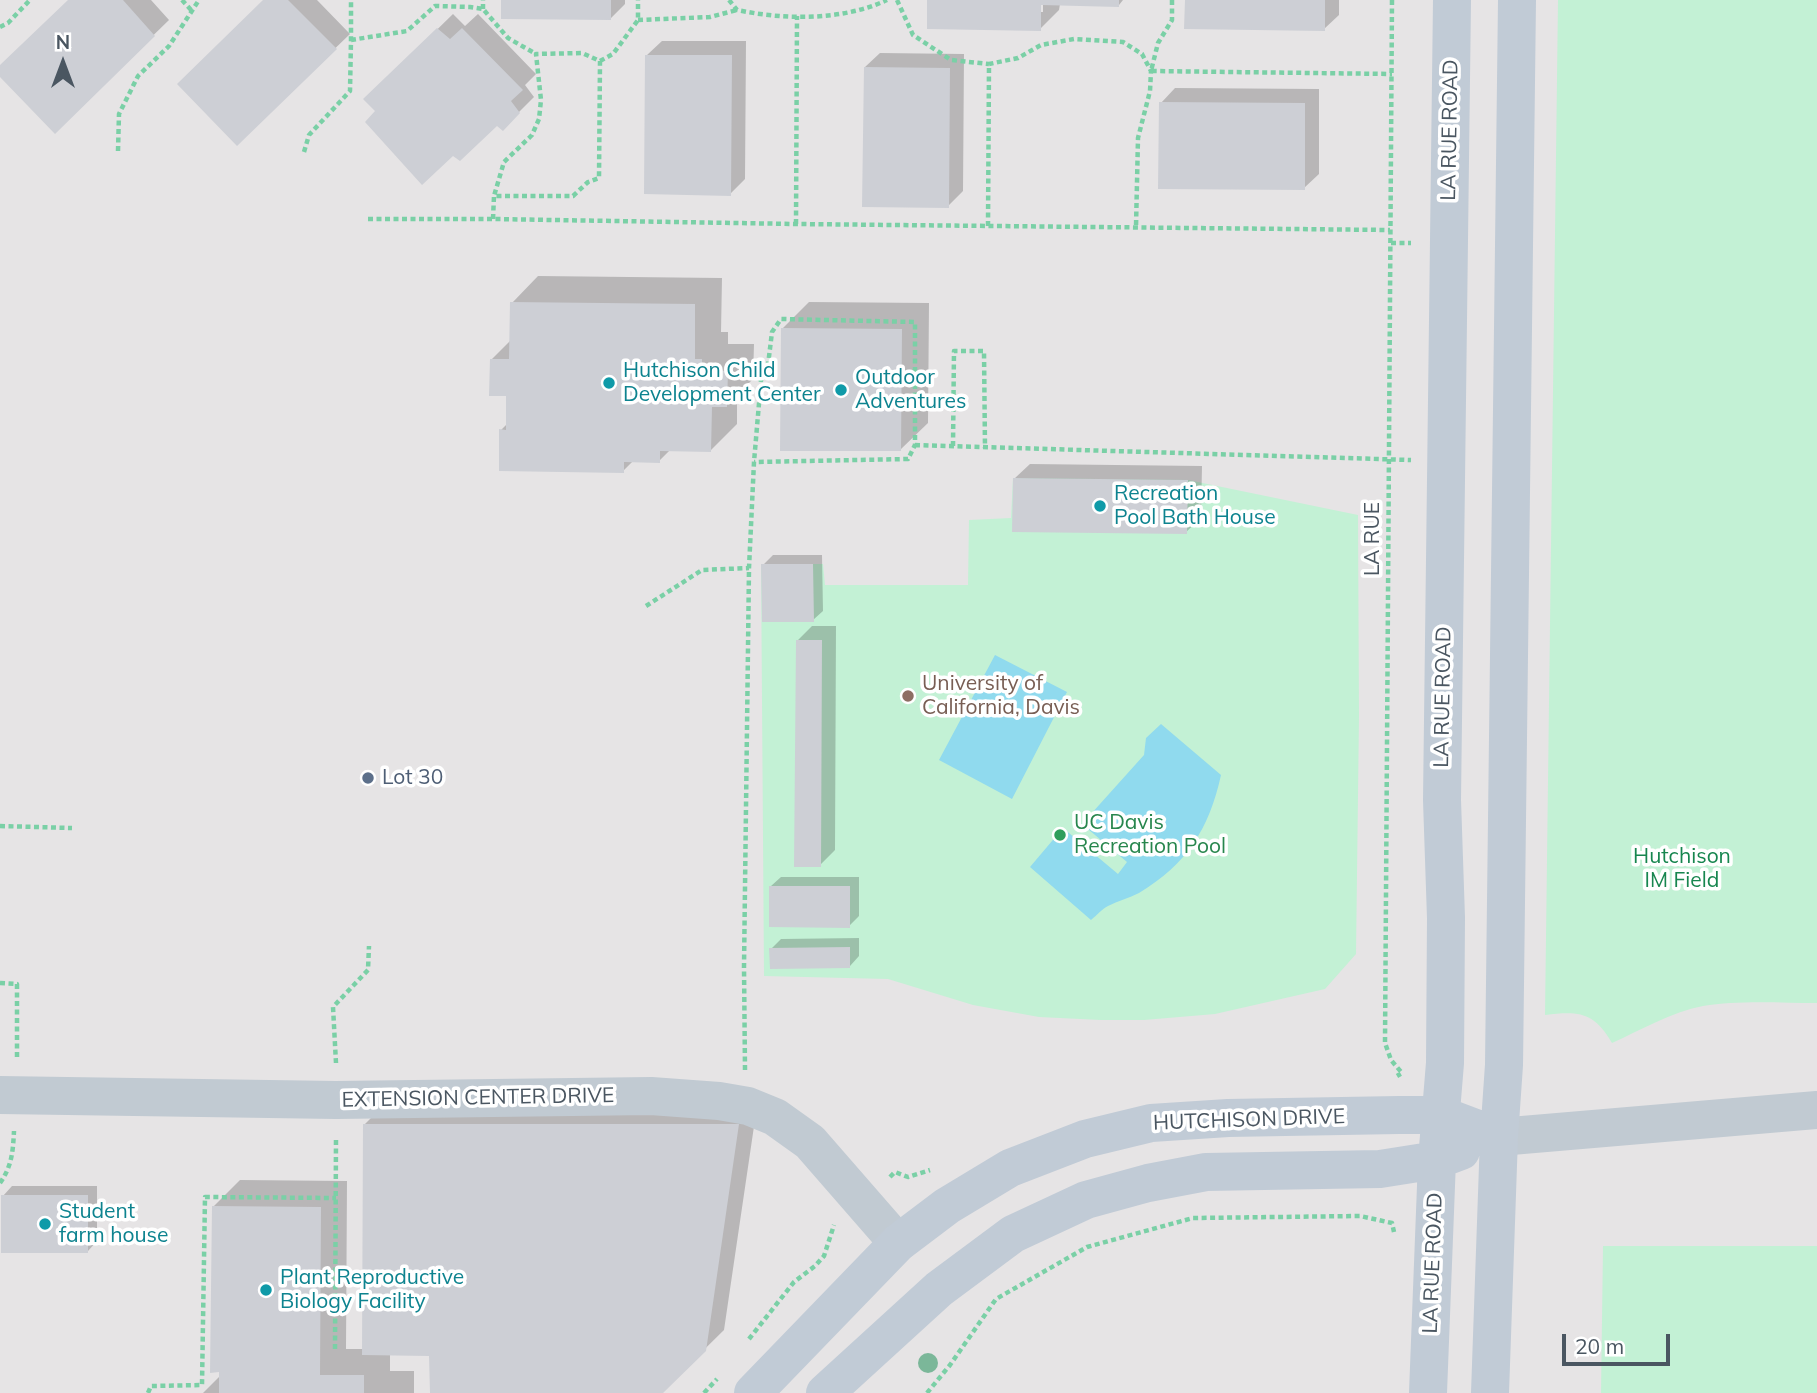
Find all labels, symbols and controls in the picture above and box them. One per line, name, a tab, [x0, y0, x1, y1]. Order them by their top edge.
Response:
north arrow	[28, 28, 98, 98]
text: N	[56, 30, 70, 54]
street label: LA RUE ROAD	[1436, 59, 1464, 201]
place label: Hutchison Child Development Center	[623, 358, 821, 408]
place label: Outdoor Adventures	[855, 365, 966, 415]
marker: Hutchison Child Development Center	[601, 375, 617, 391]
marker: Outdoor Adventures	[833, 382, 849, 398]
place label: Recreation Pool Bath House	[1114, 481, 1276, 531]
marker: Recreation Pool Bath House	[1092, 498, 1108, 514]
street label: LA RUE	[1360, 502, 1386, 576]
street label: LA RUE ROAD	[1429, 626, 1457, 768]
place label: University of California, Davis	[922, 671, 1080, 721]
marker: University of California, Davis	[900, 688, 916, 704]
place label: Lot 30	[382, 765, 443, 791]
marker: Lot 30	[360, 770, 376, 786]
place label: UC Davis Recreation Pool	[1074, 810, 1226, 860]
marker: UC Davis Recreation Pool	[1052, 827, 1068, 843]
park label: Hutchison IM Field	[1633, 844, 1731, 894]
street label: EXTENSION CENTER DRIVE	[341, 1083, 615, 1113]
street label: HUTCHISON DRIVE	[1153, 1104, 1345, 1136]
street label: LA RUE ROAD	[1418, 1192, 1448, 1334]
place label: Student farm house	[59, 1199, 168, 1249]
marker: Student farm house	[37, 1216, 53, 1232]
place label: Plant Reproductive Biology Facility	[280, 1265, 464, 1315]
marker: Plant Reproductive Biology Facility	[258, 1282, 274, 1298]
scale bar	[1565, 1320, 1674, 1364]
text: 20 m	[1575, 1333, 1624, 1359]

